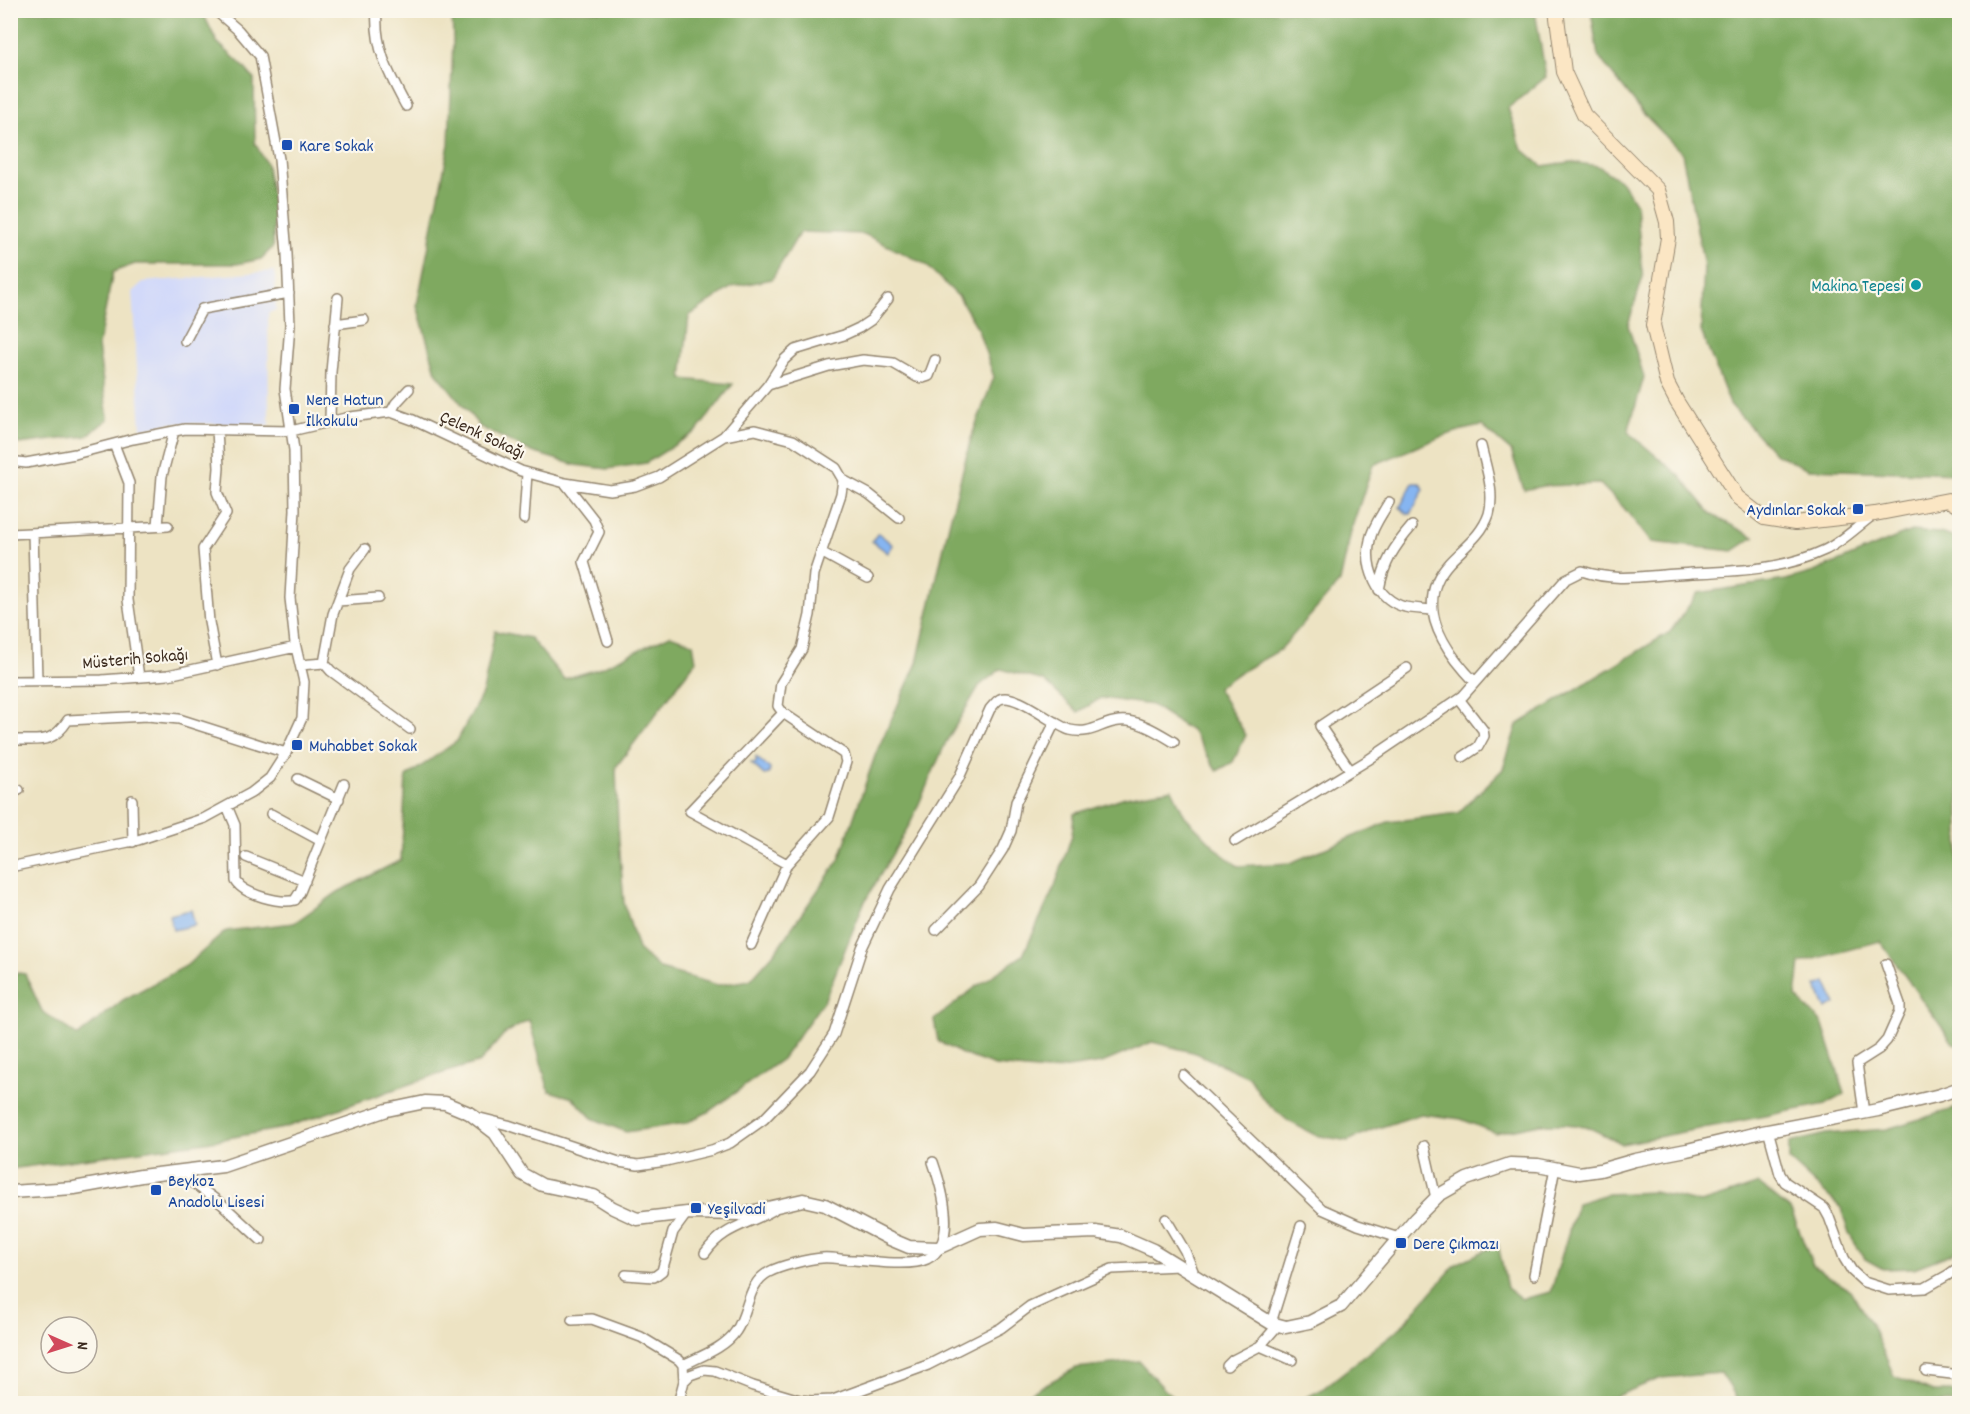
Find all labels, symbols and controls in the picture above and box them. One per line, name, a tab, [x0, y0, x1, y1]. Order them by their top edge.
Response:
place label: Kare Sokak	[299, 135, 374, 160]
marker: Kare Sokak	[280, 138, 294, 152]
place label: Makina Tepesi	[1811, 275, 1904, 300]
marker: Makina Tepesi	[1909, 278, 1923, 292]
place label: Nene Hatun İlkokulu	[306, 389, 384, 435]
marker: Nene Hatun İlkokulu	[287, 402, 301, 416]
street label: Çelenk Sokağı	[435, 406, 529, 467]
place label: Aydınlar Sokak	[1746, 499, 1846, 524]
marker: Aydınlar Sokak	[1851, 502, 1865, 516]
street label: Müsterih Sokağı	[81, 643, 189, 678]
place label: Muhabbet Sokak	[309, 735, 417, 760]
marker: Muhabbet Sokak	[290, 738, 304, 752]
place label: Beykoz Anadolu Lisesi	[168, 1170, 264, 1216]
marker: Beykoz Anadolu Lisesi	[149, 1183, 163, 1197]
place label: Yeşilvadi	[708, 1198, 766, 1223]
marker: Yeşilvadi	[689, 1201, 703, 1215]
place label: Dere Çıkmazı	[1413, 1233, 1499, 1258]
marker: Dere Çıkmazı	[1394, 1236, 1408, 1250]
north arrow	[39, 1315, 99, 1375]
text: N	[70, 1341, 93, 1350]

